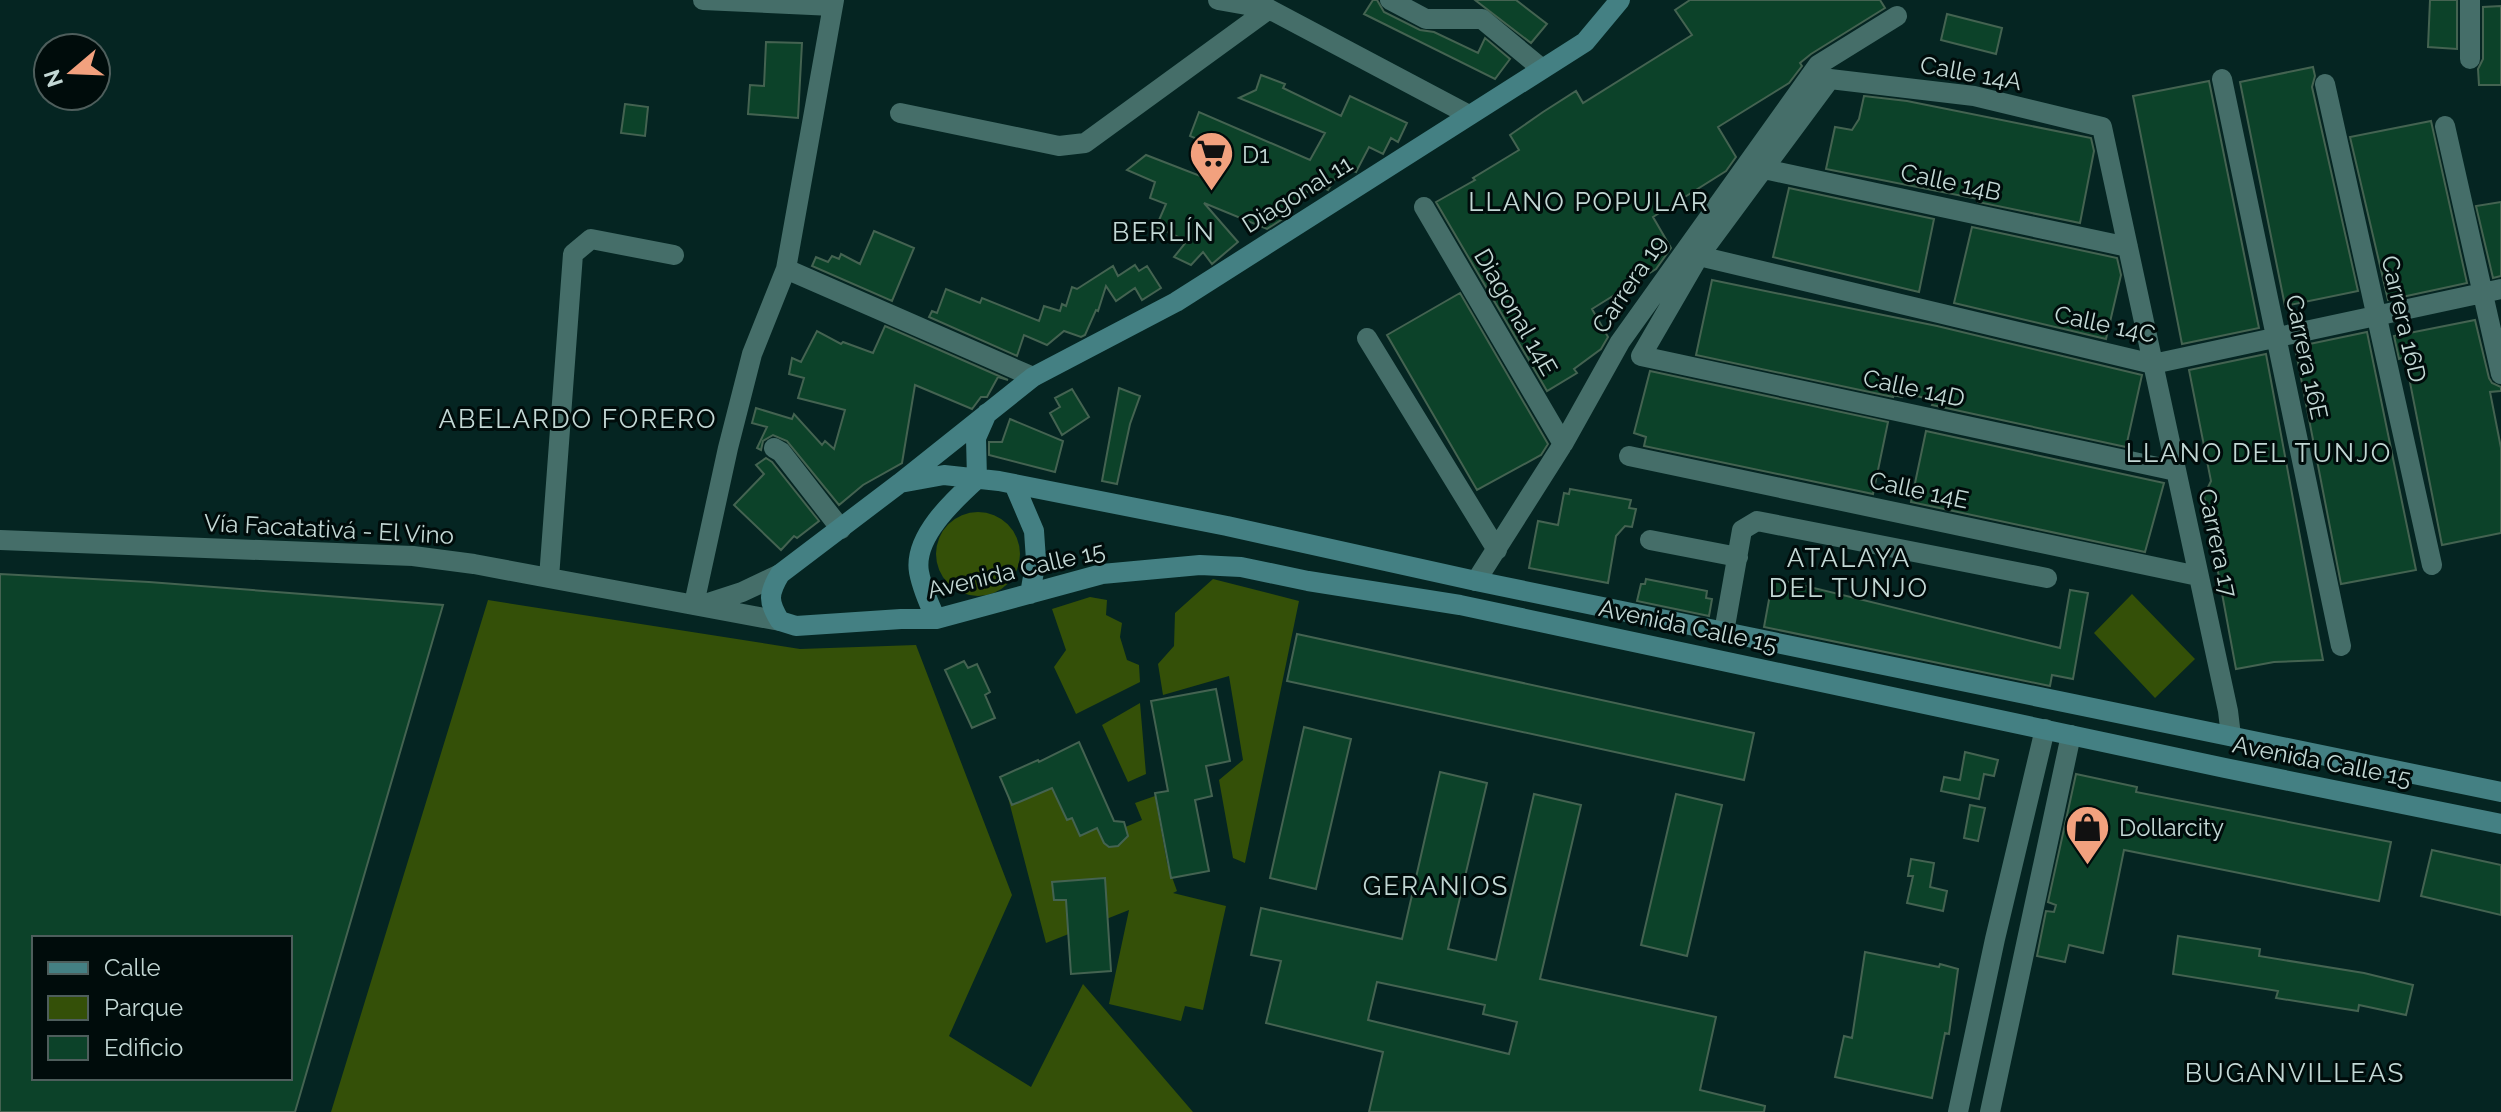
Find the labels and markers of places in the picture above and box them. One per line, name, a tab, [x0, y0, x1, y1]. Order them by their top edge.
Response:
supermarket icon: D1	[1187, 130, 1235, 193]
place label: D1	[1242, 140, 1269, 169]
shop icon: Dollarcity	[2064, 803, 2112, 866]
place label: Dollarcity	[2119, 813, 2224, 842]

